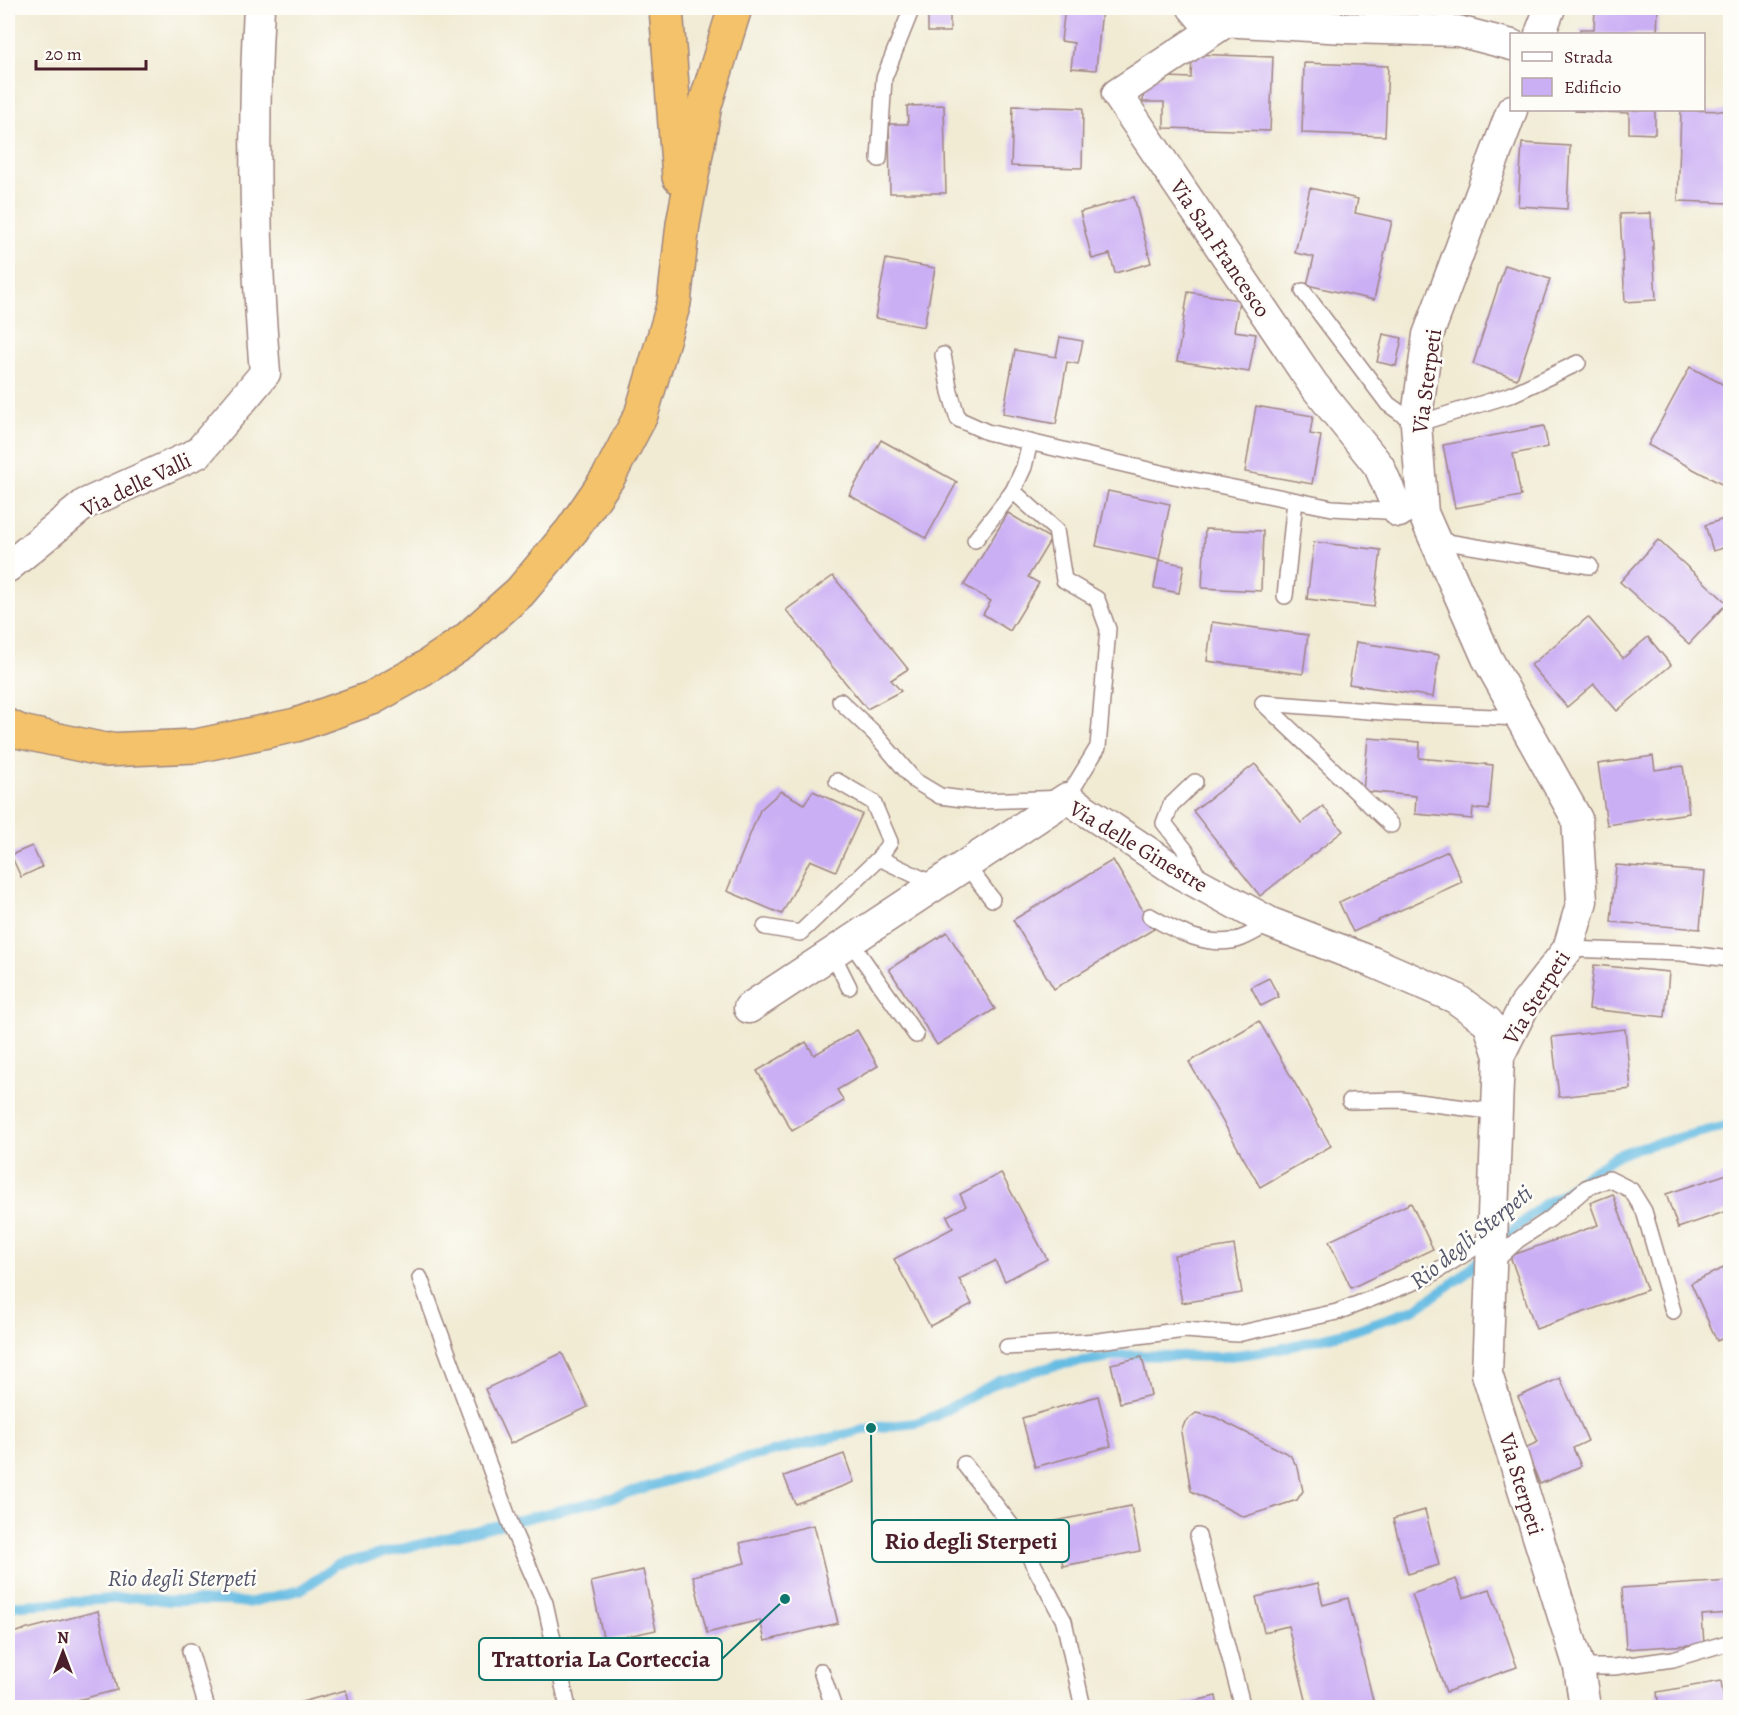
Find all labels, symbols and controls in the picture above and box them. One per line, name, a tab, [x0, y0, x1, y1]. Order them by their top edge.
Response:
scale bar	[36, 33, 146, 71]
legend	[1510, 33, 1705, 111]
text: 20 m	[45, 42, 82, 66]
text: Strada	[1564, 45, 1613, 69]
text: Edificio	[1564, 75, 1621, 99]
street label: Via San Francesco	[1162, 173, 1277, 323]
street label: Via Sterpeti	[1405, 327, 1449, 436]
street label: Via delle Valli	[76, 445, 196, 525]
street label: Via delle Ginestre	[1063, 793, 1213, 900]
street label: Via Sterpeti	[1496, 945, 1578, 1051]
water label: Rio degli Sterpeti	[1403, 1178, 1539, 1296]
street label: Via Sterpeti	[1491, 1429, 1551, 1539]
callout: Rio degli Sterpeti	[872, 1520, 1069, 1562]
text: Rio degli Sterpeti	[884, 1525, 1058, 1557]
water label: Rio degli Sterpeti	[107, 1562, 257, 1594]
north arrow	[33, 1622, 93, 1682]
text: N	[57, 1627, 69, 1649]
callout: Trattoria La Corteccia	[479, 1638, 722, 1680]
text: Trattoria La Corteccia	[492, 1643, 711, 1675]

